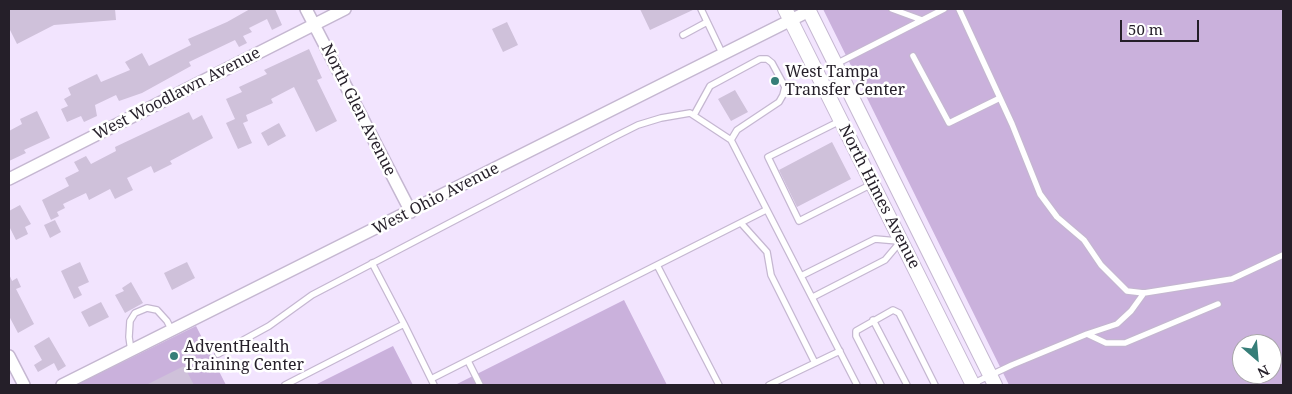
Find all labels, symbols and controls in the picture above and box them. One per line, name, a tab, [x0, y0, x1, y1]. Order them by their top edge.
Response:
scale bar	[1122, 10, 1201, 42]
text: 50 m	[1128, 19, 1163, 39]
street label: North Glen Avenue	[316, 41, 400, 179]
street label: West Woodlawn Avenue	[90, 43, 264, 145]
place label: West Tampa Transfer Center	[785, 62, 905, 100]
marker: West Tampa Transfer Center	[769, 75, 781, 87]
street label: North Himes Avenue	[834, 122, 924, 272]
street label: West Ohio Avenue	[370, 159, 502, 239]
north arrow	[1232, 334, 1282, 384]
place label: AdventHealth Training Center	[184, 337, 304, 375]
marker: AdventHealth Training Center	[168, 350, 180, 362]
text: N	[1254, 361, 1273, 383]

